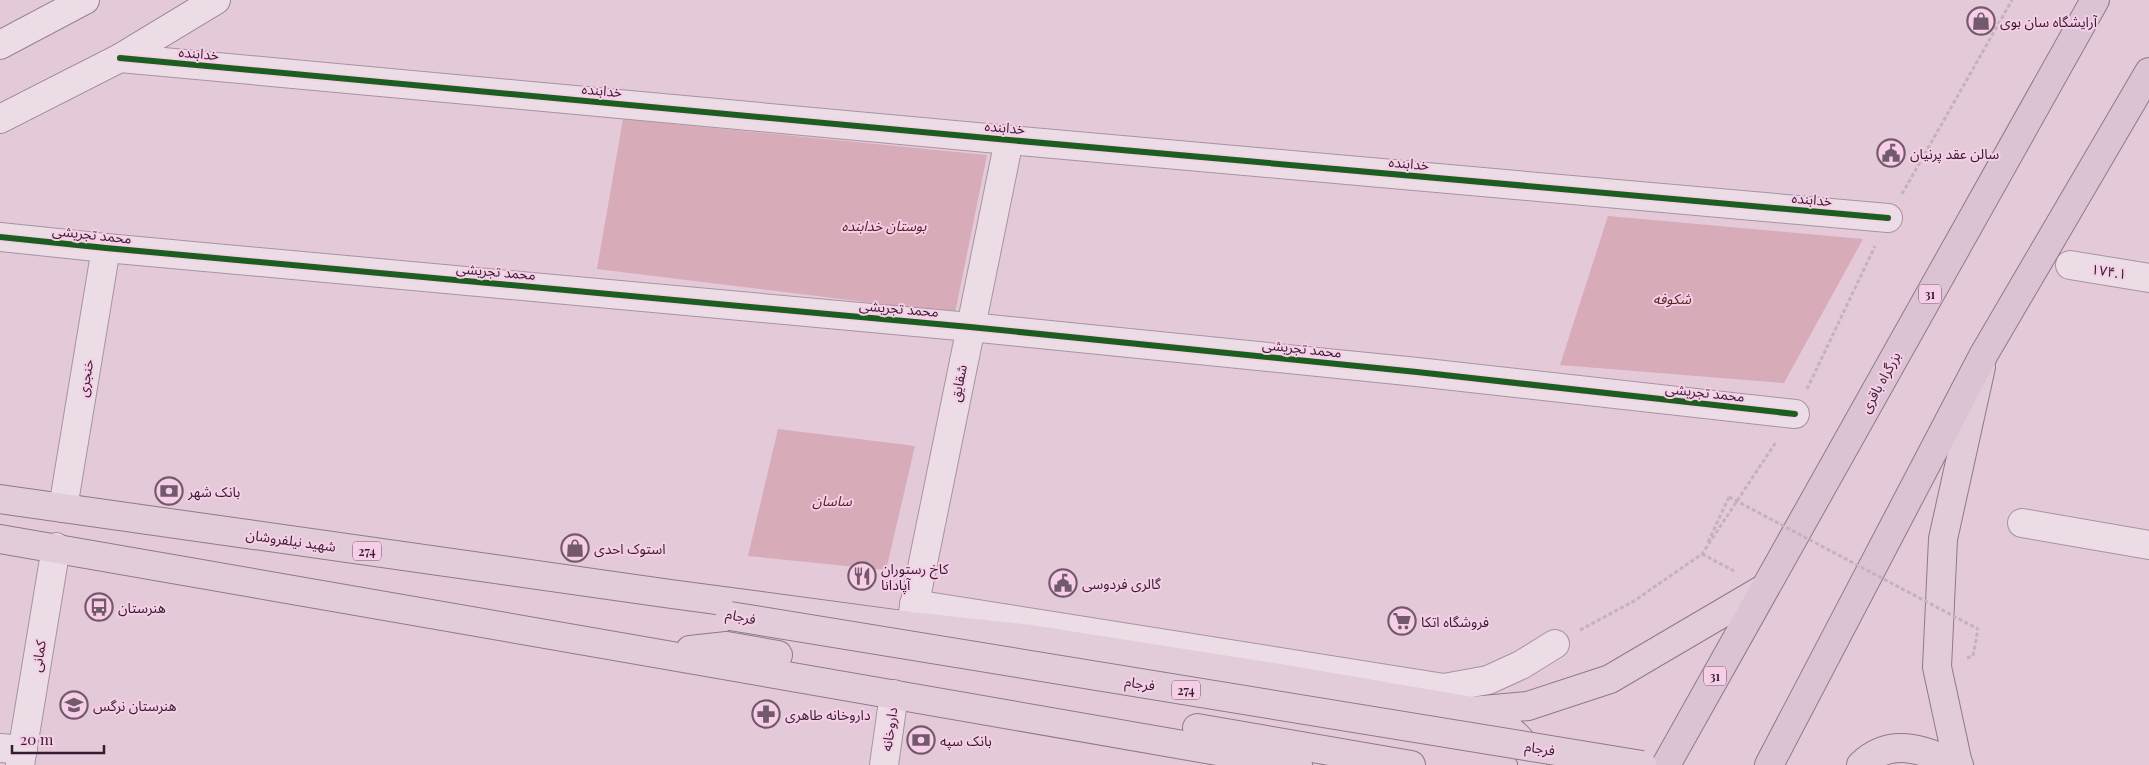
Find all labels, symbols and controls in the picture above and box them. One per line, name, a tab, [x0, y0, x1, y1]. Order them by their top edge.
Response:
shop icon: آرایشگاه سان بوی	[1966, 6, 1996, 36]
place label: آرایشگاه سان بوی	[2000, 12, 2098, 31]
street label: خدابنده	[178, 42, 220, 64]
street label: خدابنده	[581, 79, 623, 101]
street label: خدابنده	[984, 116, 1026, 138]
public building icon: سالن عقد پرنیان	[1876, 138, 1906, 168]
place label: سالن عقد پرنیان	[1910, 144, 1999, 164]
street label: خدابنده	[1388, 152, 1430, 174]
street label: خدابنده	[1791, 188, 1833, 210]
park label: بوستان خدابنده	[842, 216, 926, 235]
street label: محمد تجریشی	[51, 220, 133, 248]
street label: محمد تجریشی	[455, 258, 537, 284]
street label: ۱۷۴.۱	[2090, 259, 2128, 283]
road number: 31	[1919, 284, 1941, 304]
park label: شکوفه	[1653, 289, 1692, 308]
street label: محمد تجریشی	[858, 295, 940, 321]
street label: محمد تجریشی	[1261, 334, 1343, 362]
street label: بزرگراه باقری	[1855, 348, 1905, 416]
street label: خنجری	[73, 358, 97, 398]
street label: شقایق	[945, 363, 972, 403]
street label: محمد تجریشی	[1664, 378, 1746, 406]
bank icon: بانک شهر	[154, 476, 184, 506]
place label: بانک شهر	[187, 482, 241, 501]
park label: ساسان	[812, 491, 853, 510]
street label: شهید نیلفروشان	[245, 524, 337, 556]
shop icon: استوک احدی	[560, 533, 590, 563]
place label: استوک احدی	[594, 539, 666, 558]
road number: 274	[353, 542, 381, 560]
place label: کاخ رستوران آپادانا	[881, 559, 949, 595]
restaurant icon: کاخ رستوران آپادانا	[847, 561, 877, 591]
public building icon: گالری فردوسی	[1048, 568, 1078, 598]
place label: گالری فردوسی	[1082, 574, 1161, 593]
bus stop icon: هنرستان	[84, 592, 114, 622]
place label: هنرستان	[118, 598, 166, 617]
street label: فرجام	[724, 604, 758, 630]
supermarket icon: فروشگاه اتکا	[1387, 606, 1417, 636]
place label: فروشگاه اتکا	[1421, 612, 1489, 631]
street label: کمانی	[26, 638, 50, 673]
road number: 31	[1704, 666, 1726, 686]
street label: فرجام	[1123, 671, 1156, 697]
road number: 274	[1172, 680, 1200, 700]
school or university icon: هنرستان نرگس	[59, 690, 89, 720]
place label: هنرستان نرگس	[93, 696, 177, 715]
pharmacy icon: داروخانه طاهری	[751, 699, 781, 729]
place label: داروخانه طاهری	[785, 705, 871, 724]
street label: داروخانه	[877, 705, 902, 752]
scale bar	[12, 722, 105, 754]
bank icon: بانک سپه	[906, 725, 936, 755]
text: 20 m	[20, 729, 54, 749]
place label: بانک سپه	[940, 731, 992, 751]
street label: فرجام	[1523, 736, 1556, 762]

